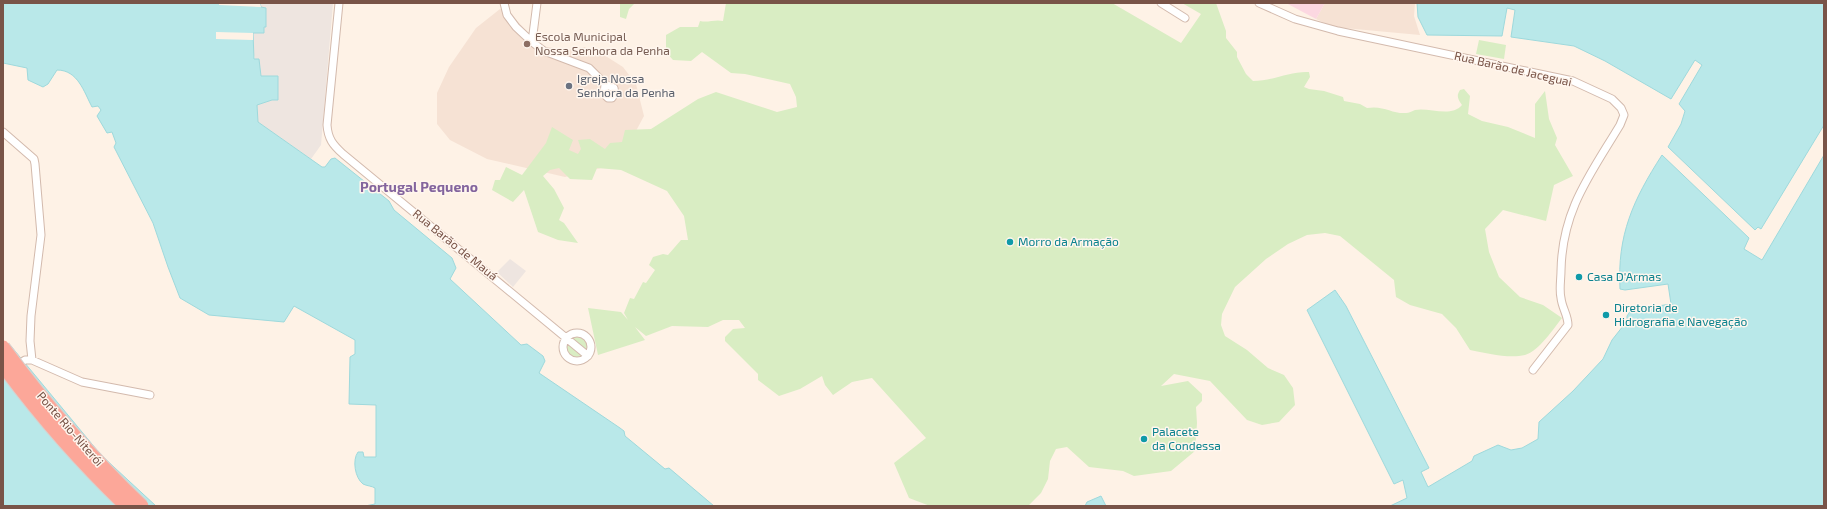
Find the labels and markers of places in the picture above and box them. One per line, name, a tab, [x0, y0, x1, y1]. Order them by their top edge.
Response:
place label: Escola Municipal Nossa Senhora da Penha	[535, 29, 670, 57]
marker: Escola Municipal Nossa Senhora da Penha	[522, 39, 532, 49]
place label: Igreja Nossa Senhora da Penha	[577, 71, 675, 99]
marker: Igreja Nossa Senhora da Penha	[564, 81, 574, 91]
place label: Morro da Armação	[1018, 234, 1119, 249]
marker: Morro da Armação	[1005, 237, 1015, 247]
place label: Casa D'Armas	[1587, 269, 1661, 283]
marker: Casa D'Armas	[1574, 272, 1584, 282]
place label: Diretoria de Hidrografia e Navegação	[1614, 300, 1748, 329]
marker: Diretoria de Hidrografia e Navegação	[1601, 310, 1611, 320]
place label: Palacete da Condessa	[1152, 424, 1221, 452]
marker: Palacete da Condessa	[1139, 434, 1149, 444]

